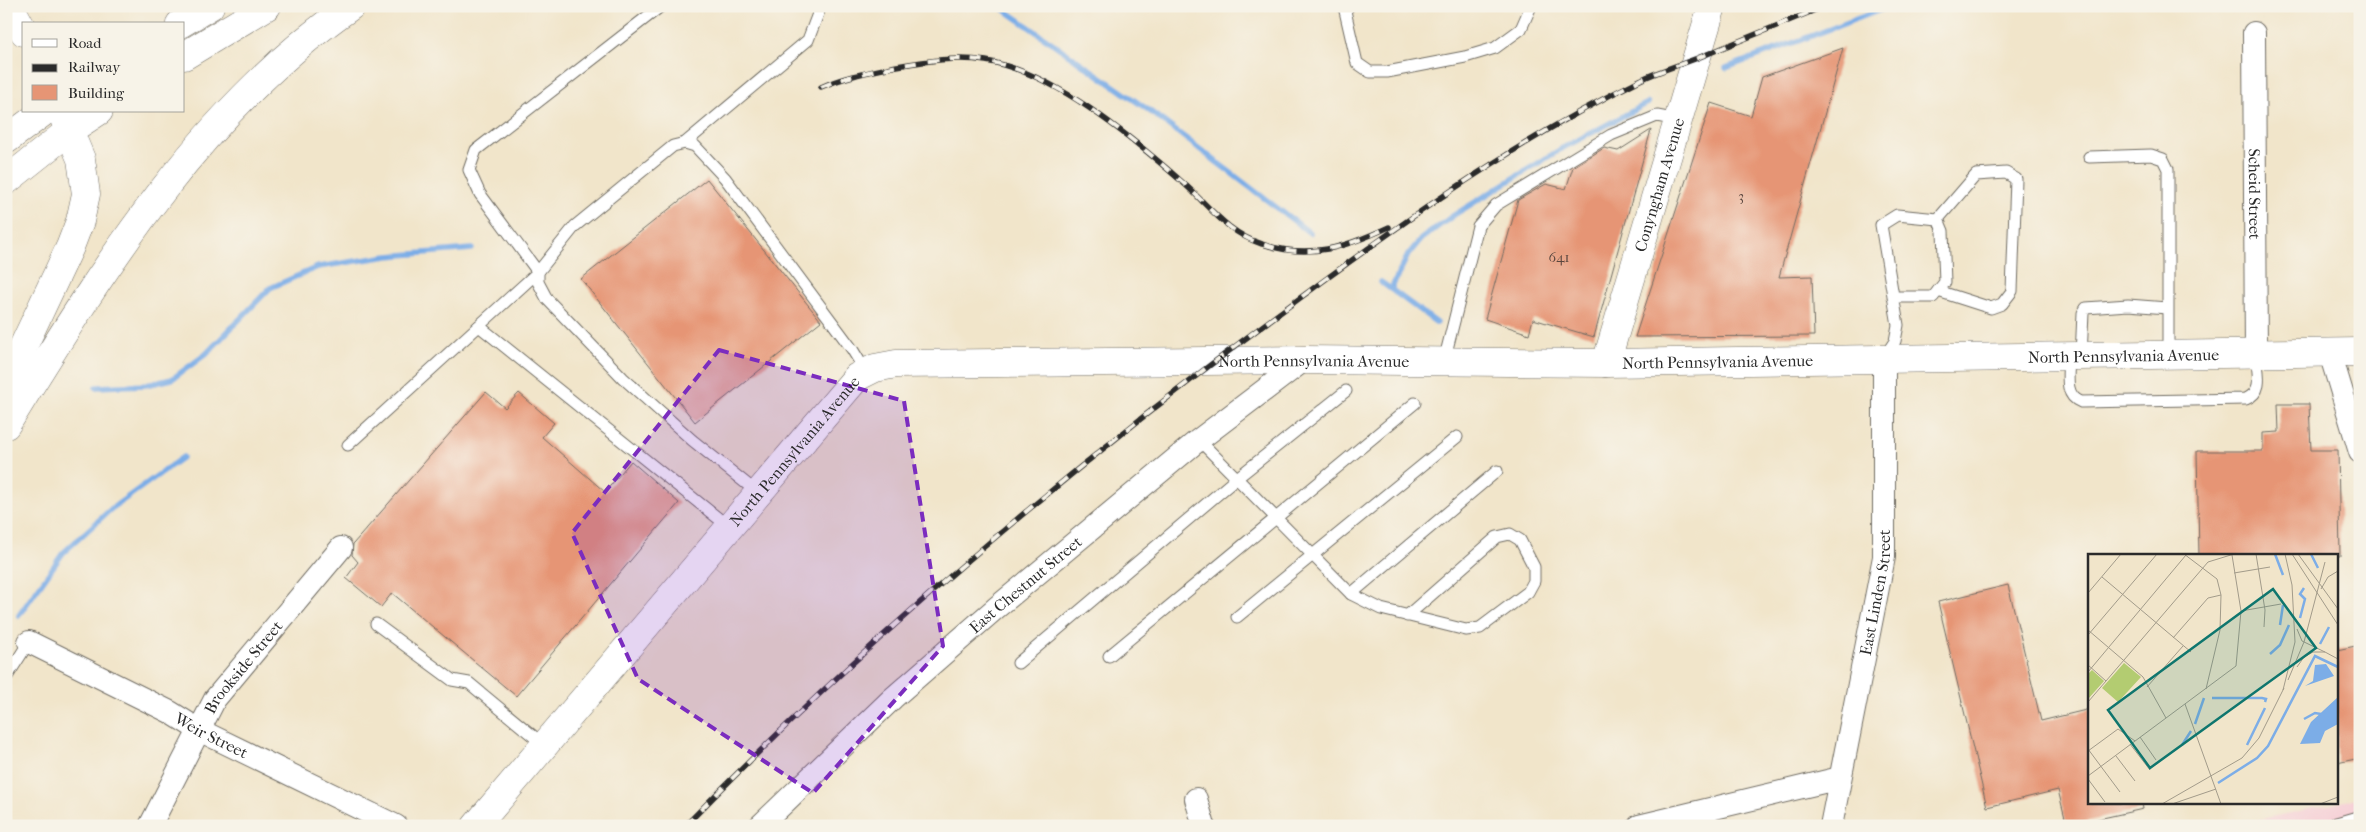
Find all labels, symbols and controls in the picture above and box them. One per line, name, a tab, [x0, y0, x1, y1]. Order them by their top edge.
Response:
legend	[22, 22, 185, 112]
text: Road	[68, 34, 102, 52]
text: Railway	[68, 58, 121, 76]
text: Building	[68, 84, 125, 102]
street label: Conyngham Avenue	[1630, 115, 1688, 254]
street label: Scheid Street	[2245, 148, 2265, 240]
house number: 3	[1738, 188, 1744, 205]
house number: 641	[1549, 249, 1569, 266]
street label: North Pennsylvania Avenue	[2028, 345, 2219, 366]
street label: North Pennsylvania Avenue	[1218, 350, 1409, 371]
street label: North Pennsylvania Avenue	[1622, 350, 1813, 372]
street label: North Pennsylvania Avenue	[725, 372, 863, 530]
street label: East Linden Street	[1855, 529, 1894, 657]
street label: East Chestnut Street	[965, 531, 1085, 637]
inset map	[2088, 554, 2338, 804]
street label: Brookside Street	[200, 616, 286, 717]
street label: Weir Street	[171, 707, 251, 762]

